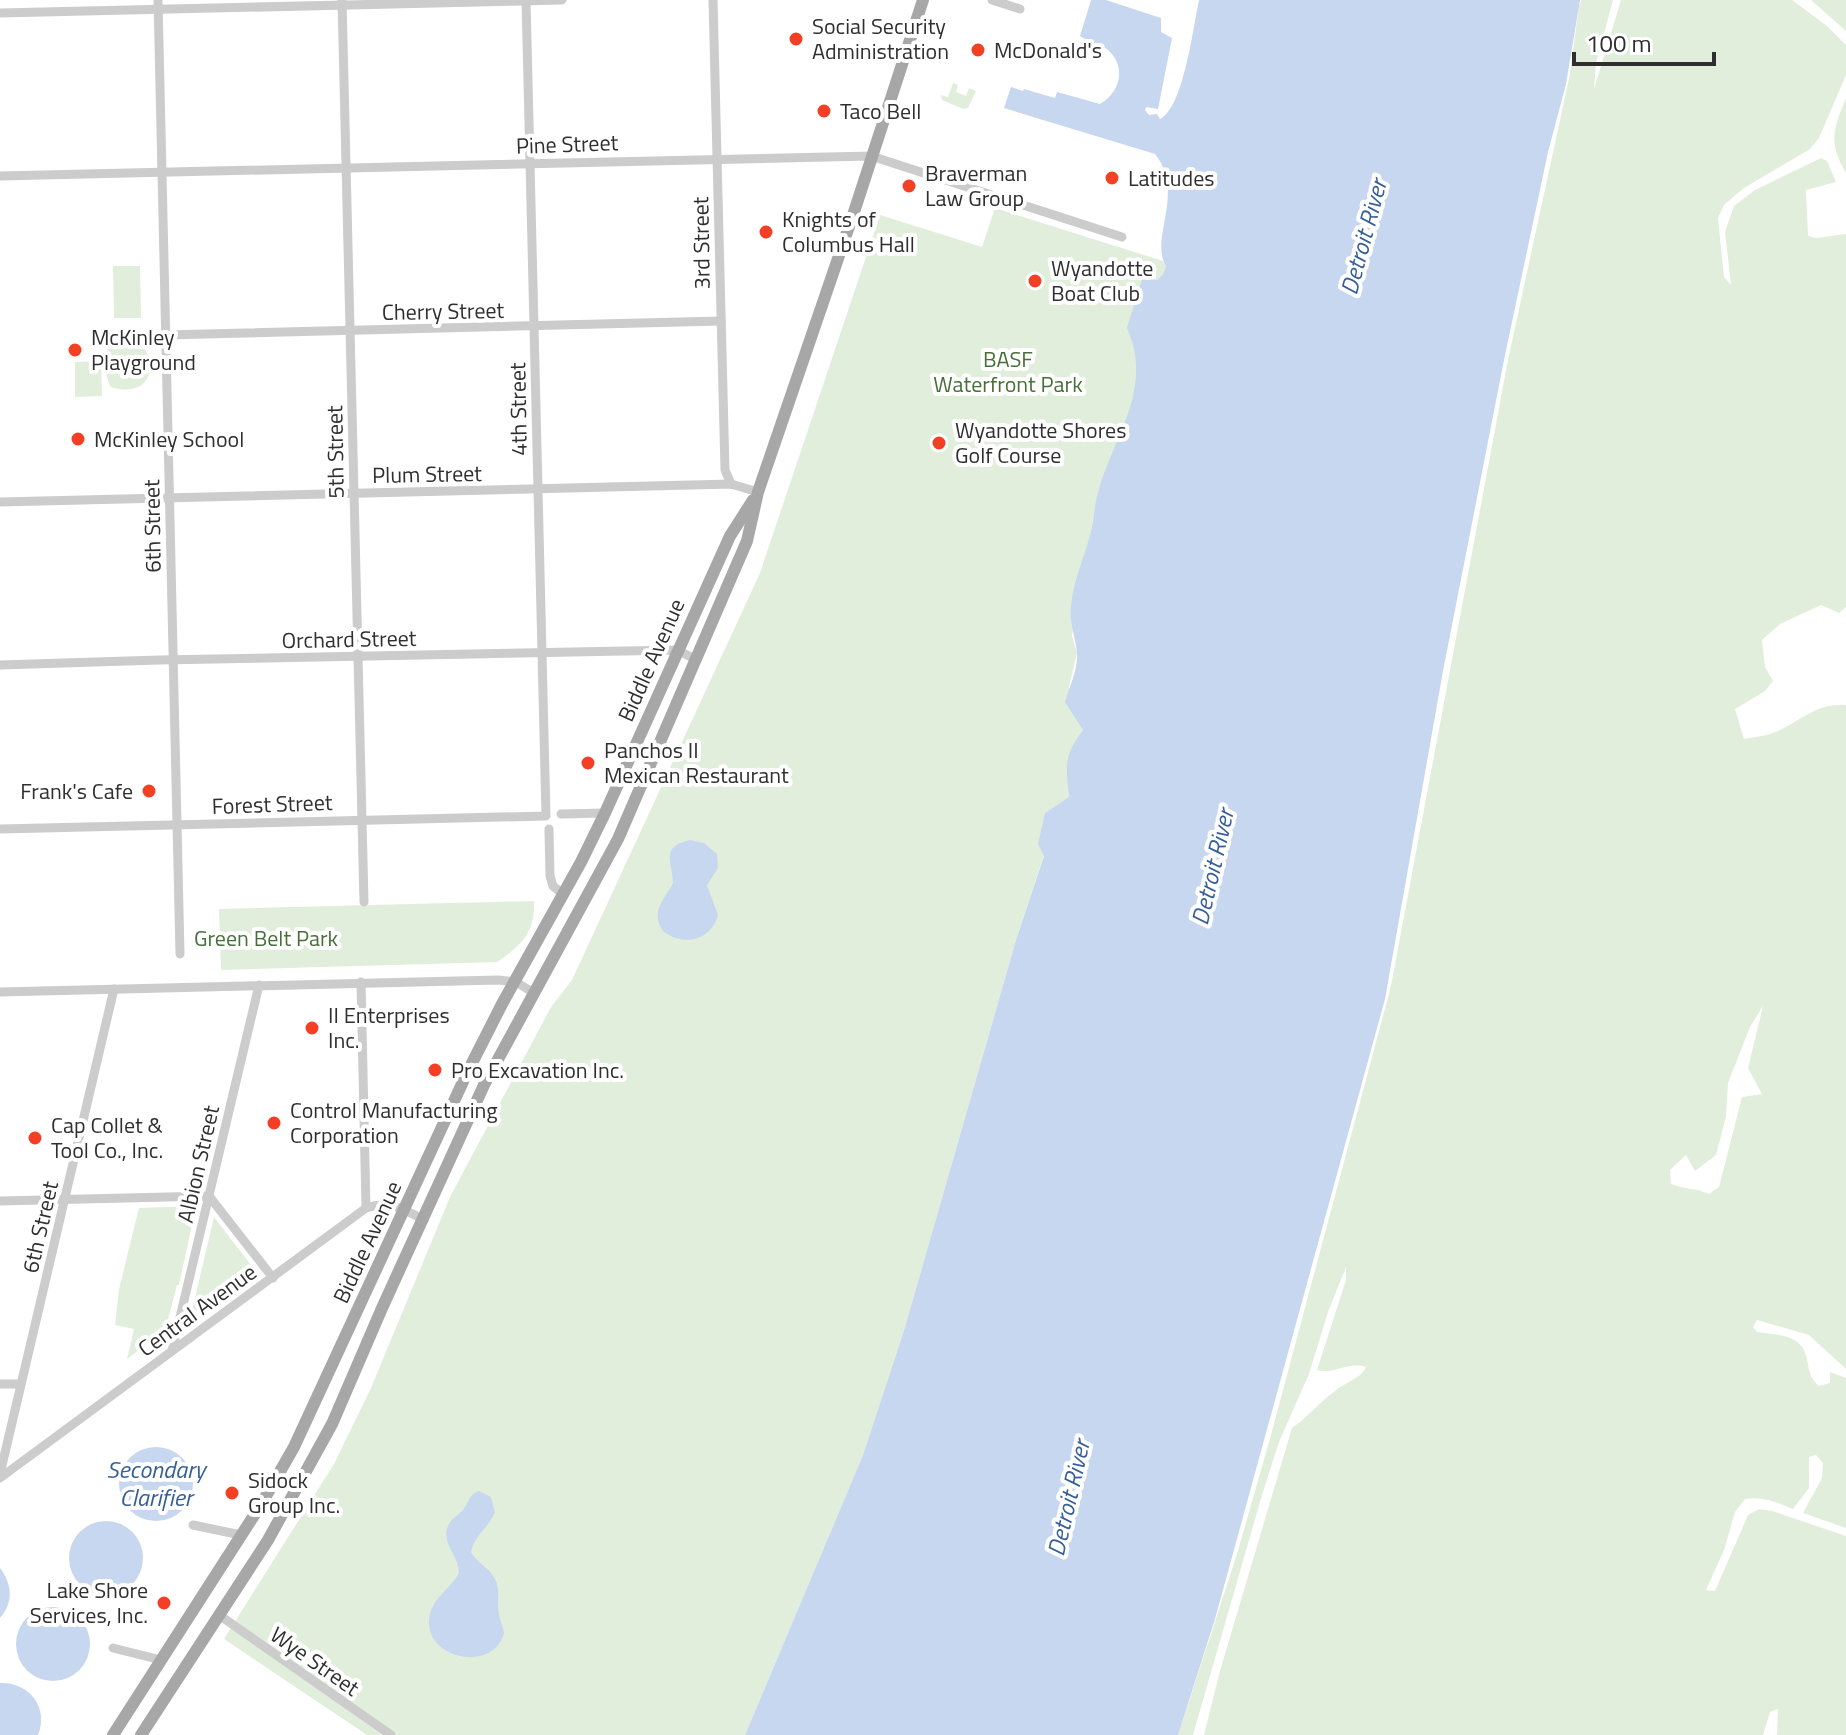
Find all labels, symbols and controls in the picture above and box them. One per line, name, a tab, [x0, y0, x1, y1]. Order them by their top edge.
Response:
place label: Social Security Administration	[812, 9, 949, 68]
scale bar	[1574, 16, 1714, 66]
text: 100 m	[1586, 25, 1652, 61]
marker: Social Security Administration	[787, 30, 805, 48]
place label: McDonald's	[994, 33, 1102, 67]
marker: McDonald's	[969, 41, 987, 59]
place label: Taco Bell	[840, 94, 921, 128]
marker: Taco Bell	[815, 102, 833, 120]
street label: Pine Street	[515, 125, 619, 163]
place label: Braverman Law Group	[925, 156, 1027, 215]
place label: Latitudes	[1128, 161, 1214, 195]
marker: Latitudes	[1103, 169, 1121, 187]
water label: Detroit River	[1330, 172, 1397, 298]
marker: Braverman Law Group	[900, 177, 918, 195]
street label: 3rd Street	[683, 196, 719, 290]
place label: Knights of Columbus Hall	[782, 202, 915, 261]
marker: Knights of Columbus Hall	[757, 223, 775, 241]
place label: Wyandotte Boat Club	[1051, 251, 1153, 310]
marker: Wyandotte Boat Club	[1026, 272, 1044, 290]
street label: Cherry Street	[382, 293, 505, 329]
place label: McKinley Playground	[91, 320, 196, 379]
marker: McKinley Playground	[66, 341, 84, 359]
park label: BASF Waterfront Park	[933, 342, 1083, 401]
street label: 4th Street	[500, 362, 536, 456]
street label: 5th Street	[317, 405, 353, 499]
place label: Wyandotte Shores Golf Course	[955, 413, 1126, 472]
place label: McKinley School	[94, 422, 244, 456]
marker: McKinley School	[69, 430, 87, 448]
marker: Wyandotte Shores Golf Course	[930, 434, 948, 452]
street label: Plum Street	[372, 456, 482, 492]
street label: 6th Street	[134, 479, 170, 573]
street label: Biddle Avenue	[609, 593, 693, 727]
street label: Orchard Street	[281, 621, 417, 657]
place label: Panchos II Mexican Restaurant	[604, 733, 789, 792]
marker: Panchos II Mexican Restaurant	[579, 754, 597, 772]
place label: Frank's Cafe	[20, 774, 133, 808]
marker: Frank's Cafe	[140, 782, 158, 800]
street label: Forest Street	[211, 785, 333, 823]
water label: Detroit River	[1181, 802, 1244, 928]
park label: Green Belt Park	[194, 921, 339, 955]
place label: II Enterprises Inc.	[328, 998, 450, 1057]
marker: II Enterprises Inc.	[303, 1019, 321, 1037]
place label: Pro Excavation Inc.	[451, 1053, 624, 1087]
marker: Pro Excavation Inc.	[426, 1061, 444, 1079]
place label: Control Manufacturing Corporation	[290, 1093, 498, 1152]
street label: Albion Street	[168, 1102, 228, 1226]
place label: Cap Collet & Tool Co., Inc.	[51, 1108, 163, 1167]
marker: Control Manufacturing Corporation	[265, 1114, 283, 1132]
marker: Cap Collet & Tool Co., Inc.	[26, 1129, 44, 1147]
street label: Biddle Avenue	[324, 1175, 410, 1309]
street label: 6th Street	[13, 1177, 67, 1276]
street label: Central Avenue	[130, 1255, 264, 1365]
water label: Detroit River	[1037, 1433, 1100, 1559]
water label: Secondary Clarifier	[107, 1451, 209, 1515]
place label: Sidock Group Inc.	[248, 1463, 340, 1522]
marker: Sidock Group Inc.	[223, 1484, 241, 1502]
place label: Lake Shore Services, Inc.	[30, 1573, 148, 1632]
marker: Lake Shore Services, Inc.	[155, 1594, 173, 1612]
street label: Wye Street	[263, 1618, 367, 1705]

